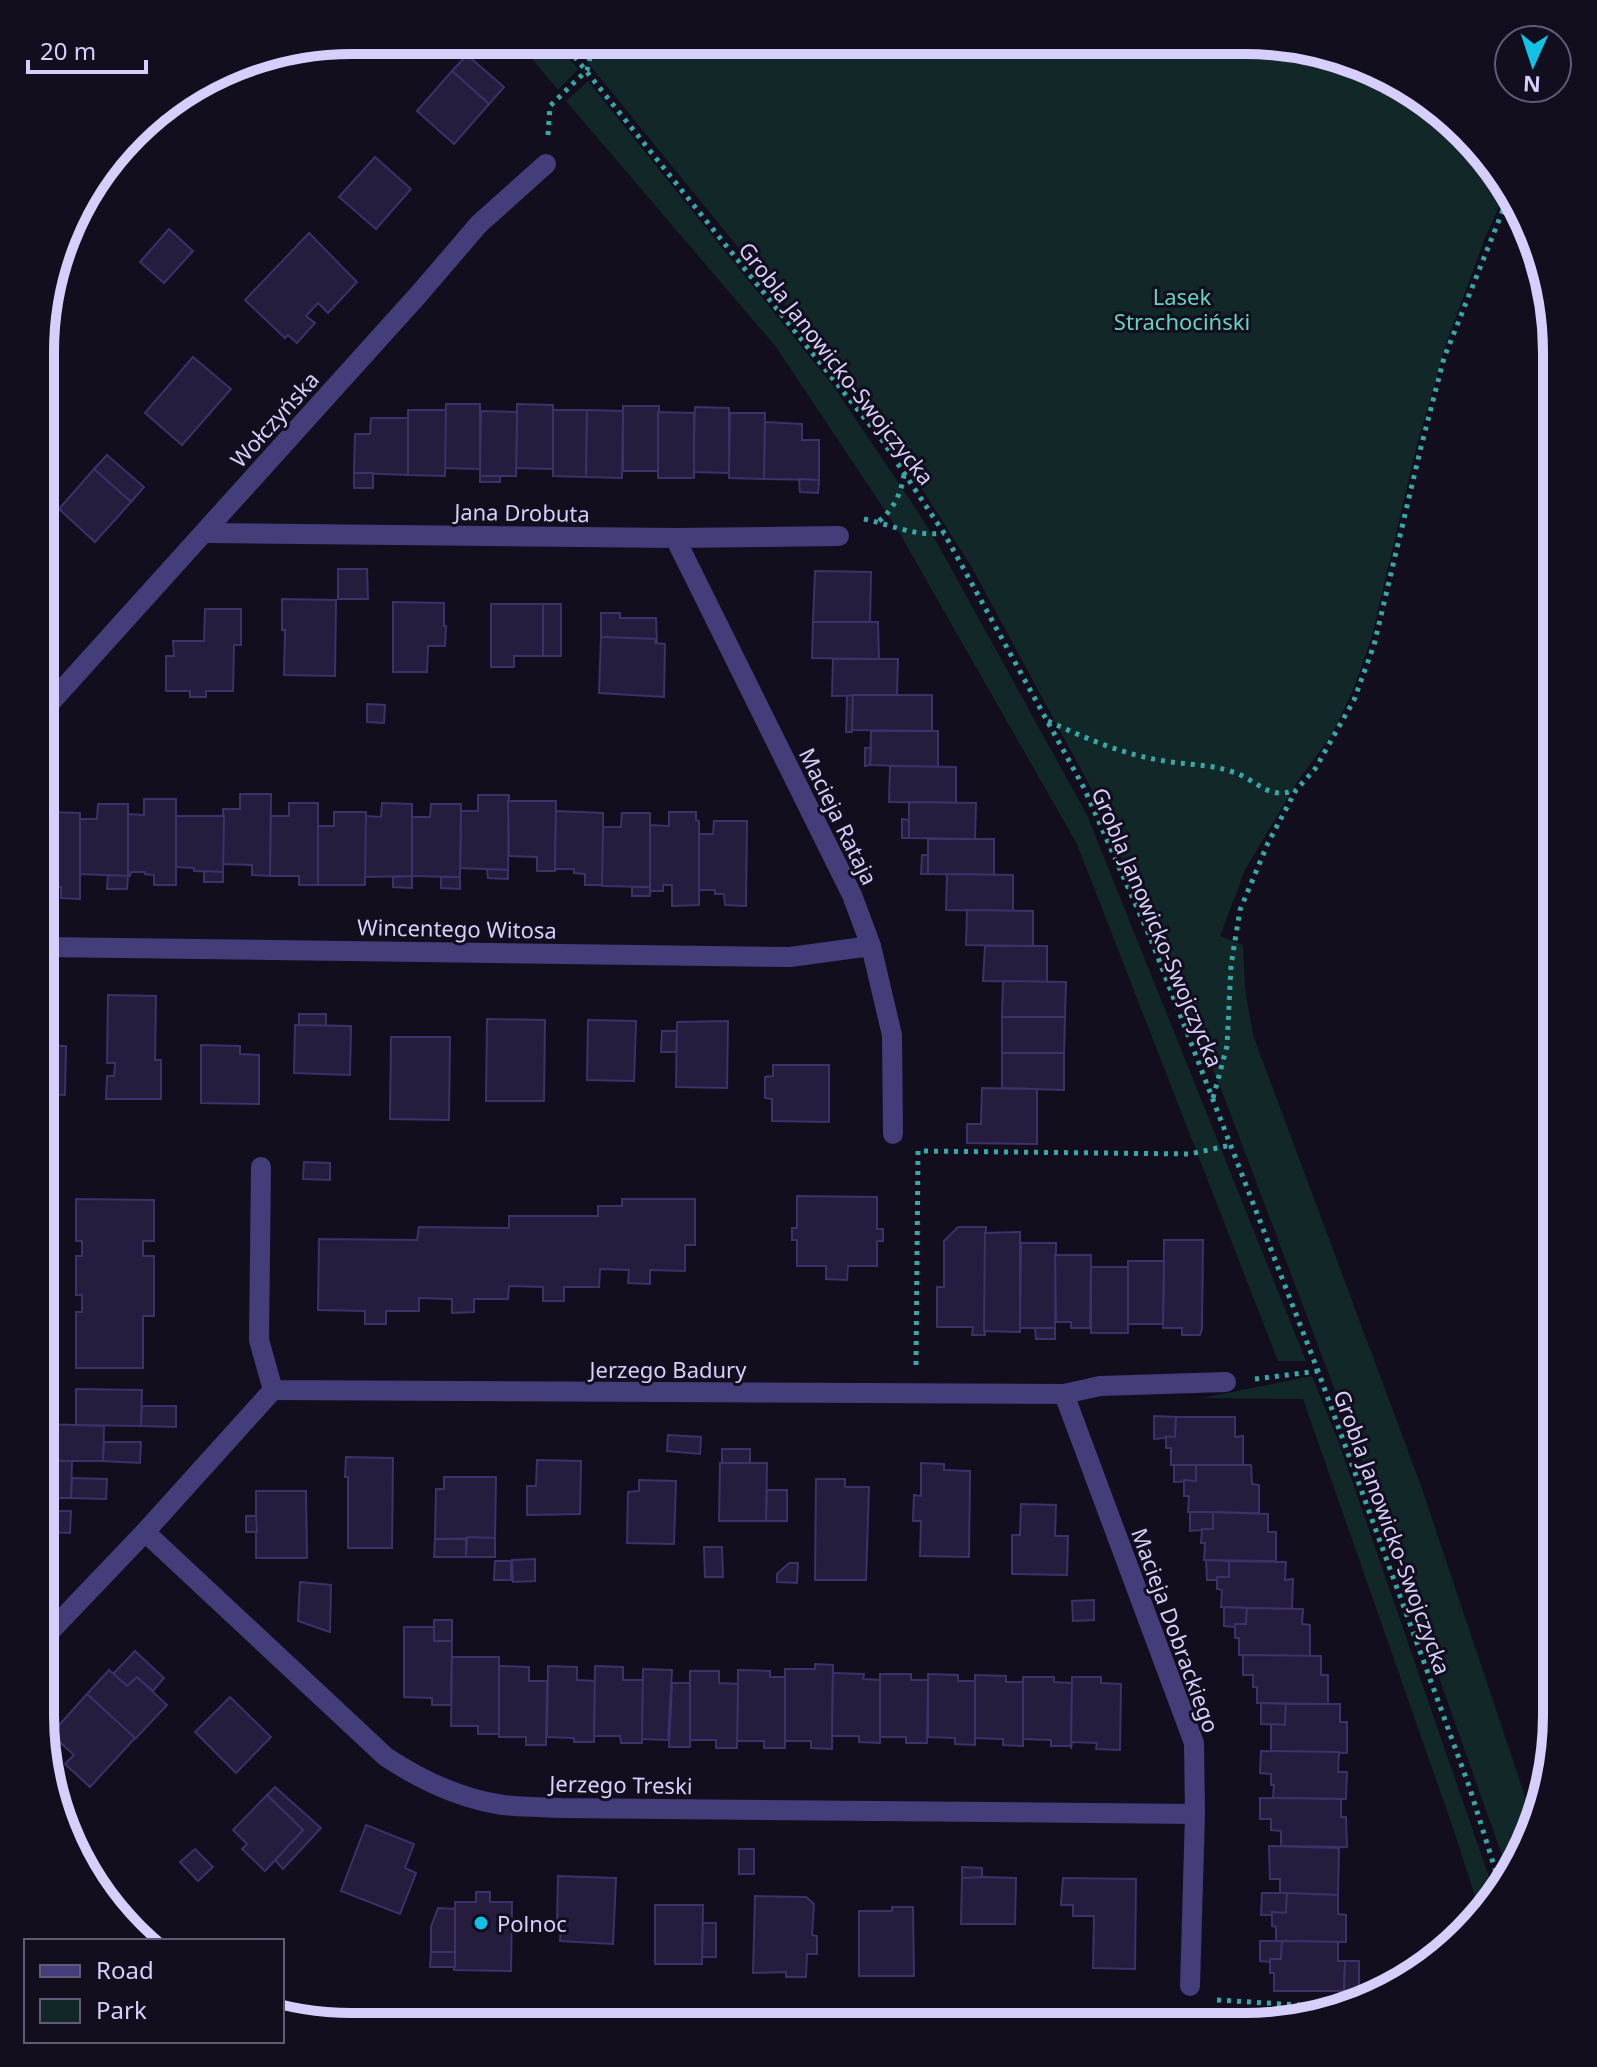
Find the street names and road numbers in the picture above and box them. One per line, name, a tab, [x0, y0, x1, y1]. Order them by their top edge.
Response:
street label: Grobla Janowicko-Swojczycka	[733, 235, 941, 491]
street label: Wołczyńska	[223, 365, 325, 473]
street label: Jana Drobuta	[452, 496, 590, 528]
street label: Macieja Rataja	[793, 742, 885, 890]
street label: Grobla Janowicko-Swojczycka	[1085, 783, 1231, 1071]
street label: Wincentego Witosa	[357, 911, 557, 945]
street label: Jerzego Badury	[588, 1354, 747, 1384]
street label: Grobla Janowicko-Swojczycka	[1327, 1386, 1459, 1678]
street label: Macieja Dobrackiego	[1125, 1523, 1227, 1737]
street label: Jerzego Treski	[547, 1768, 693, 1800]

